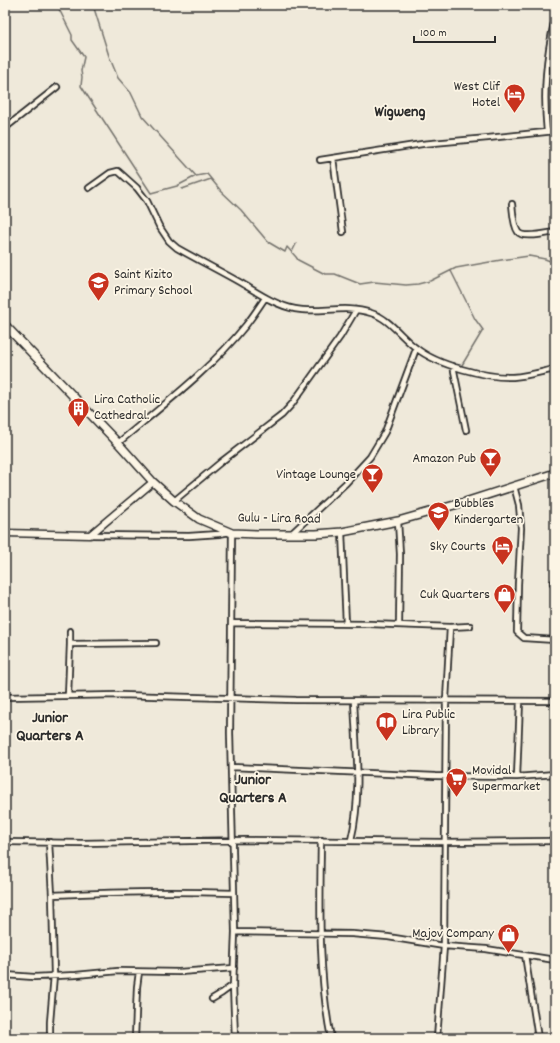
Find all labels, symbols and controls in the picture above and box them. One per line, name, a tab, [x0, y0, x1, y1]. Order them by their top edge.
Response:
scale bar	[414, 18, 495, 44]
text: 100 m	[420, 25, 447, 42]
place label: West Clif Hotel	[454, 77, 501, 113]
hotel icon: West Clif Hotel	[502, 82, 528, 115]
district label: Wigweng	[375, 101, 425, 124]
place label: Saint Kizito Primary School	[114, 265, 193, 301]
school or university icon: Saint Kizito Primary School	[86, 270, 112, 303]
place label: Lira Catholic Cathedral.	[94, 390, 160, 426]
building icon: Lira Catholic Cathedral.	[66, 395, 92, 428]
bar icon: Amazon Pub	[478, 446, 504, 479]
place label: Amazon Pub	[412, 449, 476, 469]
bar icon: Vintage Lounge	[359, 462, 385, 495]
place label: Vintage Lounge	[276, 465, 356, 485]
place label: Bubbles Kindergarten	[454, 494, 523, 530]
school or university icon: Bubbles Kindergarten	[426, 499, 452, 532]
street label: Gulu - Lira Road	[237, 508, 321, 530]
hotel icon: Sky Courts	[489, 534, 515, 567]
place label: Sky Courts	[430, 537, 486, 557]
shop icon: Cuk Quarters	[492, 582, 518, 615]
place label: Cuk Quarters	[420, 585, 490, 605]
place label: Lira Public Library	[402, 705, 456, 741]
district label: Junior Quarters A	[16, 707, 84, 748]
library icon: Lira Public Library	[373, 710, 399, 743]
place label: Movidal Supermarket	[472, 761, 540, 797]
supermarket icon: Movidal Supermarket	[443, 766, 469, 799]
district label: Junior Quarters A	[219, 769, 287, 810]
shop icon: Majov Company	[496, 921, 522, 954]
place label: Majov Company	[412, 924, 494, 944]

